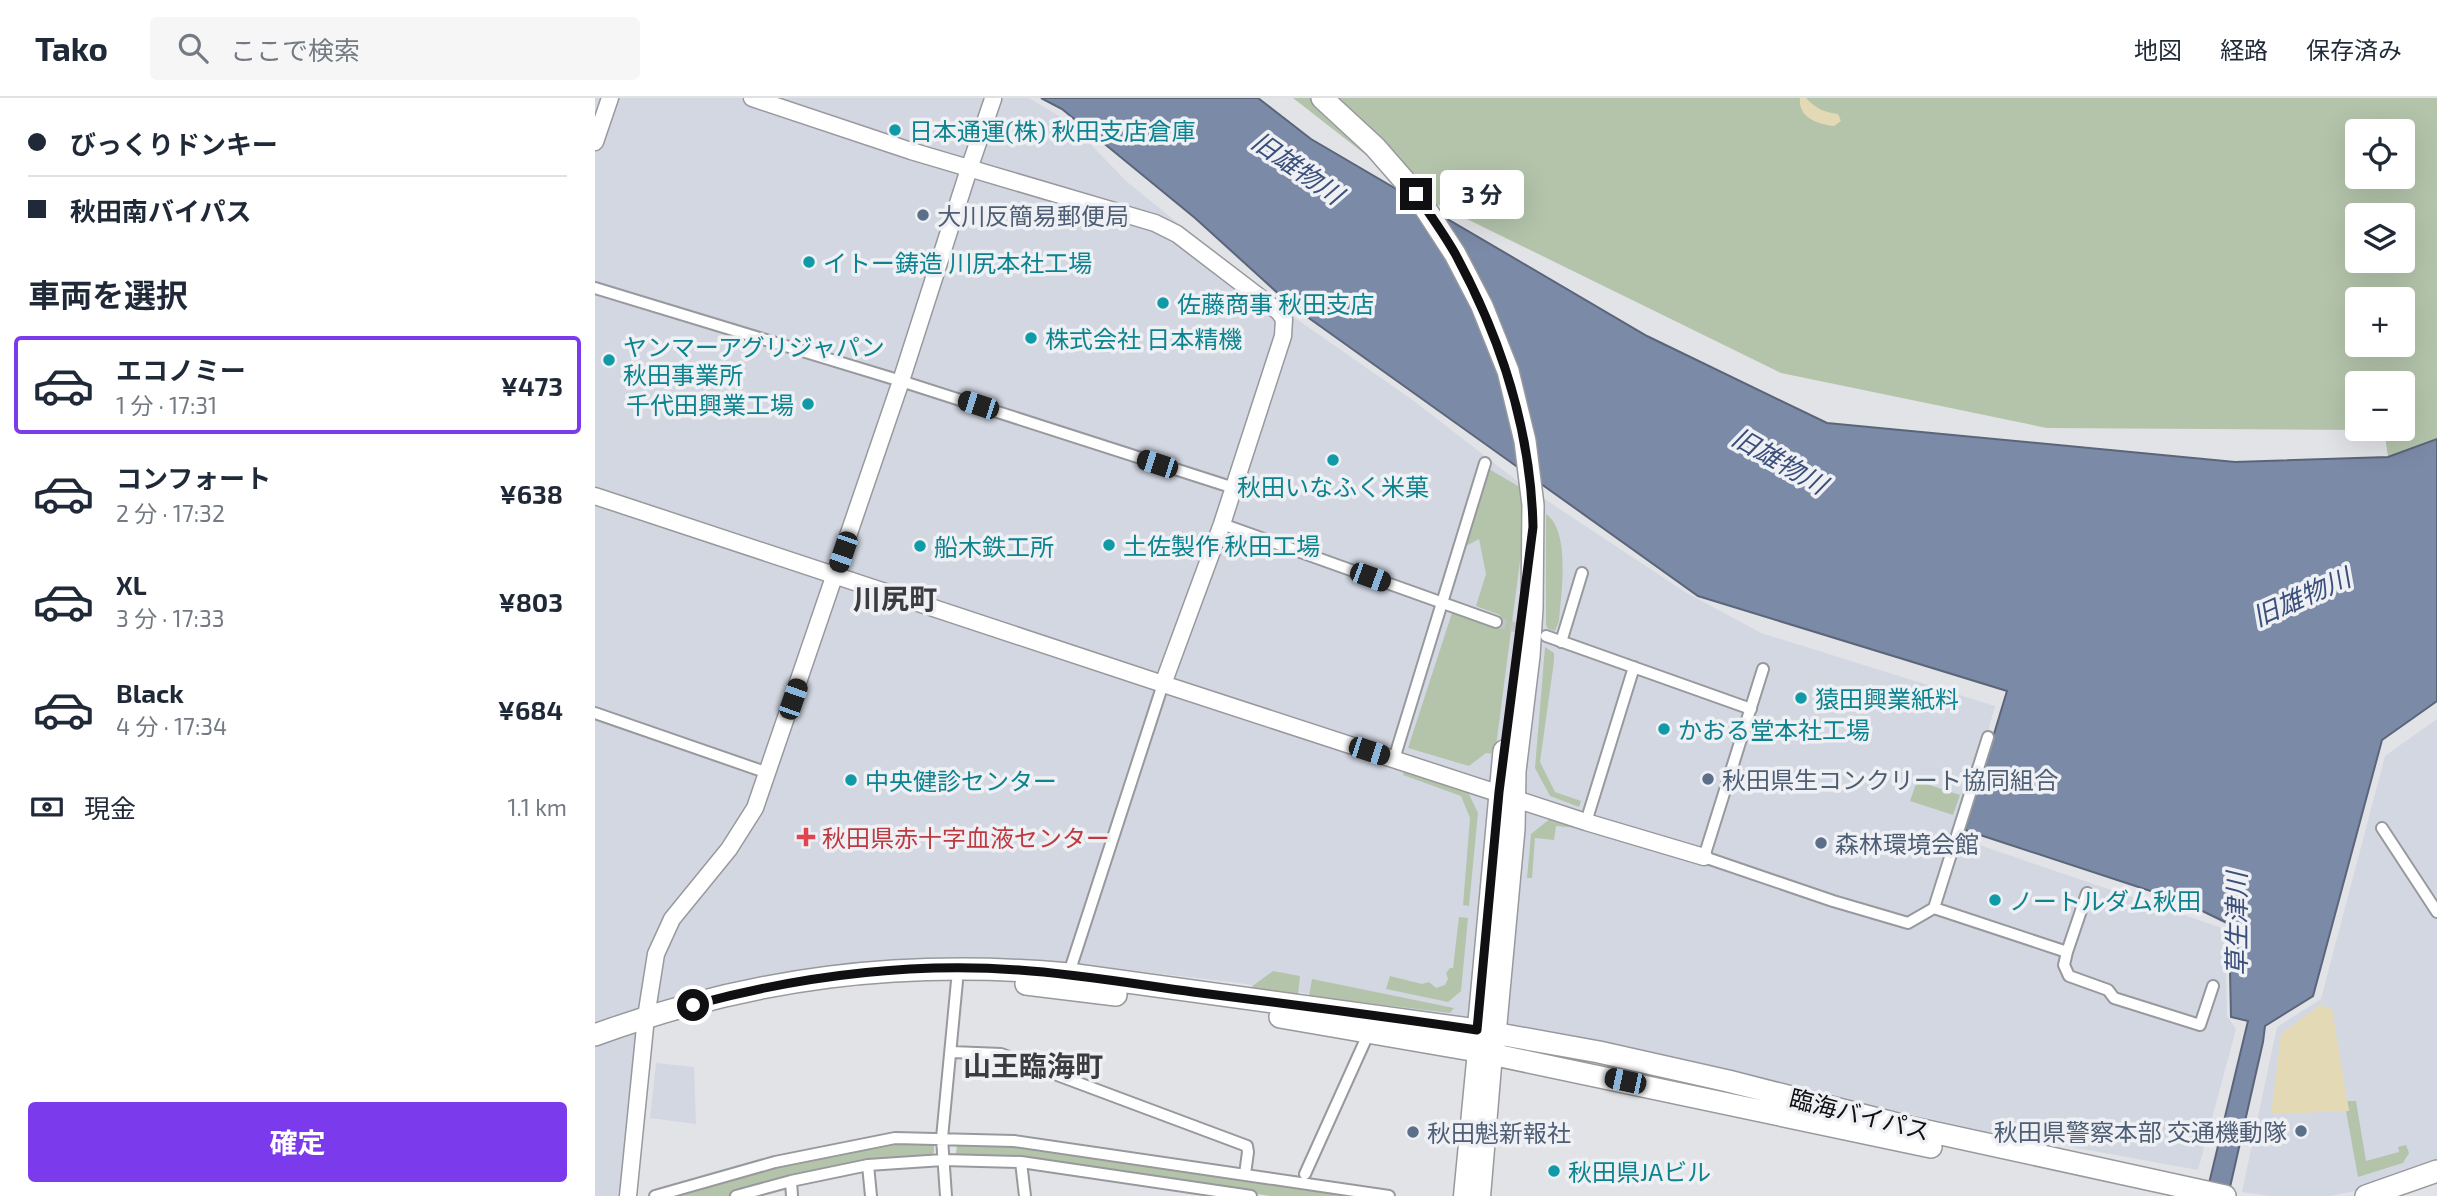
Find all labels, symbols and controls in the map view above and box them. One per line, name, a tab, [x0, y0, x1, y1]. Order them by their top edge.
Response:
search box	[150, 17, 640, 80]
text: Tako	[35, 28, 108, 68]
icon: search	[174, 29, 212, 67]
text: ここで検索	[230, 34, 360, 65]
text: 地図	[2134, 35, 2182, 64]
text: 経路	[2220, 35, 2268, 64]
text: 保存済み	[2306, 35, 2402, 64]
place label: 日本通運(株) 秋田支店倉庫	[909, 116, 1196, 145]
map controls	[2345, 119, 2415, 441]
button: locate	[2345, 119, 2415, 189]
marker: 日本通運(株) 秋田支店倉庫	[887, 122, 903, 138]
water label: 旧雄物川	[1247, 124, 1352, 211]
text: びっくりドンキー	[70, 128, 278, 159]
callout: 3 分	[1441, 170, 1525, 218]
route end	[1400, 178, 1432, 210]
text: 3 分	[1461, 180, 1503, 208]
text: 秋田南バイパス	[70, 195, 251, 226]
place label: 大川反簡易郵便局	[937, 201, 1129, 230]
button: layers	[2345, 203, 2415, 273]
marker: 大川反簡易郵便局	[915, 207, 931, 223]
place label: イトー鋳造 川尻本社工場	[823, 248, 1092, 277]
marker: イトー鋳造 川尻本社工場	[801, 254, 817, 270]
text: 車両を選択	[28, 275, 188, 313]
button: +	[2345, 287, 2415, 357]
place label: 佐藤商事 秋田支店	[1177, 289, 1374, 318]
marker: 佐藤商事 秋田支店	[1155, 295, 1171, 311]
place label: 株式会社 日本精機	[1045, 324, 1242, 353]
marker: 株式会社 日本精機	[1023, 330, 1039, 346]
place label: ヤンマーアグリジャパン 秋田事業所	[623, 332, 885, 389]
marker: ヤンマーアグリジャパン 秋田事業所	[601, 352, 617, 368]
icon: car	[32, 354, 95, 417]
text: エコノミー	[116, 354, 246, 385]
text: ¥473	[501, 370, 563, 401]
button: −	[2345, 371, 2415, 441]
car	[955, 389, 1002, 421]
place label: 千代田興業工場	[626, 390, 794, 419]
text: 1 分 · 17:31	[116, 391, 217, 419]
marker: 千代田興業工場	[800, 396, 816, 412]
water label: 旧雄物川	[1727, 421, 1835, 501]
car	[1134, 448, 1181, 480]
marker: 秋田いなふく米菓	[1325, 452, 1341, 468]
icon: car	[32, 462, 95, 525]
text: コンフォート	[116, 462, 271, 493]
place label: 秋田いなふく米菓	[1237, 472, 1429, 501]
text: ¥638	[499, 478, 563, 509]
text: 2 分 · 17:32	[116, 499, 225, 527]
car	[827, 529, 860, 575]
place label: 土佐製作 秋田工場	[1123, 531, 1320, 560]
place label: 船木鉄工所	[934, 532, 1054, 561]
marker: 土佐製作 秋田工場	[1101, 537, 1117, 553]
marker: 船木鉄工所	[912, 538, 928, 554]
water label: 旧雄物川	[2247, 559, 2358, 631]
car	[1347, 560, 1394, 594]
text: XL	[116, 569, 147, 600]
icon: car	[32, 570, 95, 633]
district label: 川尻町	[853, 581, 937, 615]
text: ¥803	[498, 586, 563, 617]
text: 3 分 · 17:33	[116, 604, 225, 632]
car	[777, 676, 810, 722]
text: Black	[116, 677, 184, 708]
icon: car	[32, 678, 95, 741]
place label: 猿田興業紙料	[1815, 684, 1959, 713]
marker: 猿田興業紙料	[1793, 690, 1809, 706]
text: ¥684	[498, 694, 563, 725]
text: 4 分 · 17:34	[116, 712, 227, 740]
place label: かおる堂本社工場	[1678, 715, 1870, 744]
marker: かおる堂本社工場	[1656, 721, 1672, 737]
car	[1346, 735, 1393, 767]
place label: 秋田県生コンクリート協同組合	[1722, 765, 2058, 794]
place label: 中央健診センター	[865, 766, 1057, 795]
marker: 秋田県生コンクリート協同組合	[1700, 771, 1716, 787]
marker: 中央健診センター	[843, 772, 859, 788]
icon: cash	[28, 788, 66, 826]
text: 現金	[84, 792, 136, 823]
text: 1.1 km	[507, 793, 567, 821]
place label: 秋田県赤十字血液センター	[822, 823, 1110, 852]
marker: 秋田県赤十字血液センター	[796, 827, 816, 847]
place label: 森林環境会館	[1835, 829, 1979, 858]
marker: 森林環境会館	[1813, 835, 1829, 851]
water label: 草生津川	[2220, 869, 2251, 976]
place label: ノートルダム秋田	[2009, 886, 2201, 915]
marker: ノートルダム秋田	[1987, 892, 2003, 908]
route start	[677, 989, 709, 1021]
district label: 山王臨海町	[963, 1048, 1103, 1082]
car	[1603, 1066, 1648, 1096]
street label: 臨海バイパス	[1787, 1083, 1933, 1145]
button: 確定	[28, 1102, 567, 1182]
place label: 秋田県警察本部 交通機動隊	[1994, 1117, 2287, 1146]
place label: 秋田魁新報社	[1427, 1118, 1571, 1147]
marker: 秋田県警察本部 交通機動隊	[2293, 1123, 2309, 1139]
marker: 秋田魁新報社	[1405, 1124, 1421, 1140]
place label: 秋田県JAビル	[1568, 1157, 1711, 1186]
marker: 秋田県JAビル	[1546, 1163, 1562, 1179]

